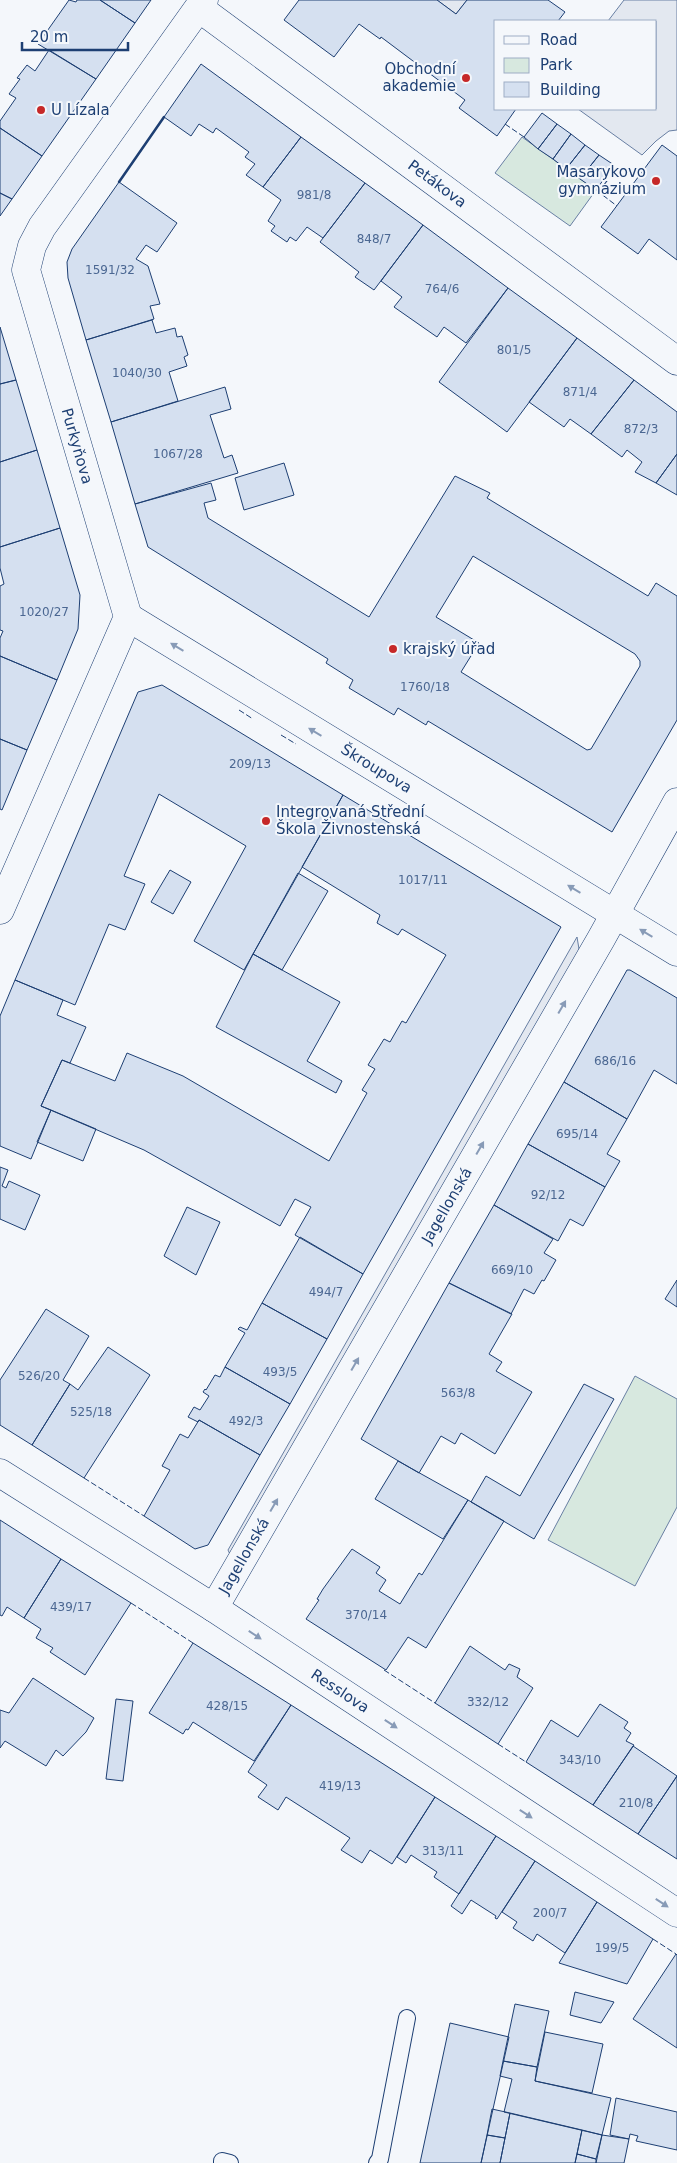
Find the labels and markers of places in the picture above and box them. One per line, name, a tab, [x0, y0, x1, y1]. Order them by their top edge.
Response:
place label: Obchodní akademie	[382, 60, 457, 95]
marker: Obchodní akademie	[460, 72, 472, 84]
place label: U Lízala	[51, 101, 110, 119]
marker: U Lízala	[35, 104, 47, 116]
place label: Masarykovo gymnázium	[556, 163, 646, 198]
marker: Masarykovo gymnázium	[650, 175, 662, 187]
place label: krajský úřad	[403, 640, 495, 658]
marker: krajský úřad	[387, 643, 399, 655]
place label: Integrovaná Střední Škola Živnostenská	[276, 803, 426, 838]
marker: Integrovaná Střední Škola Živnostenská	[260, 815, 272, 827]

